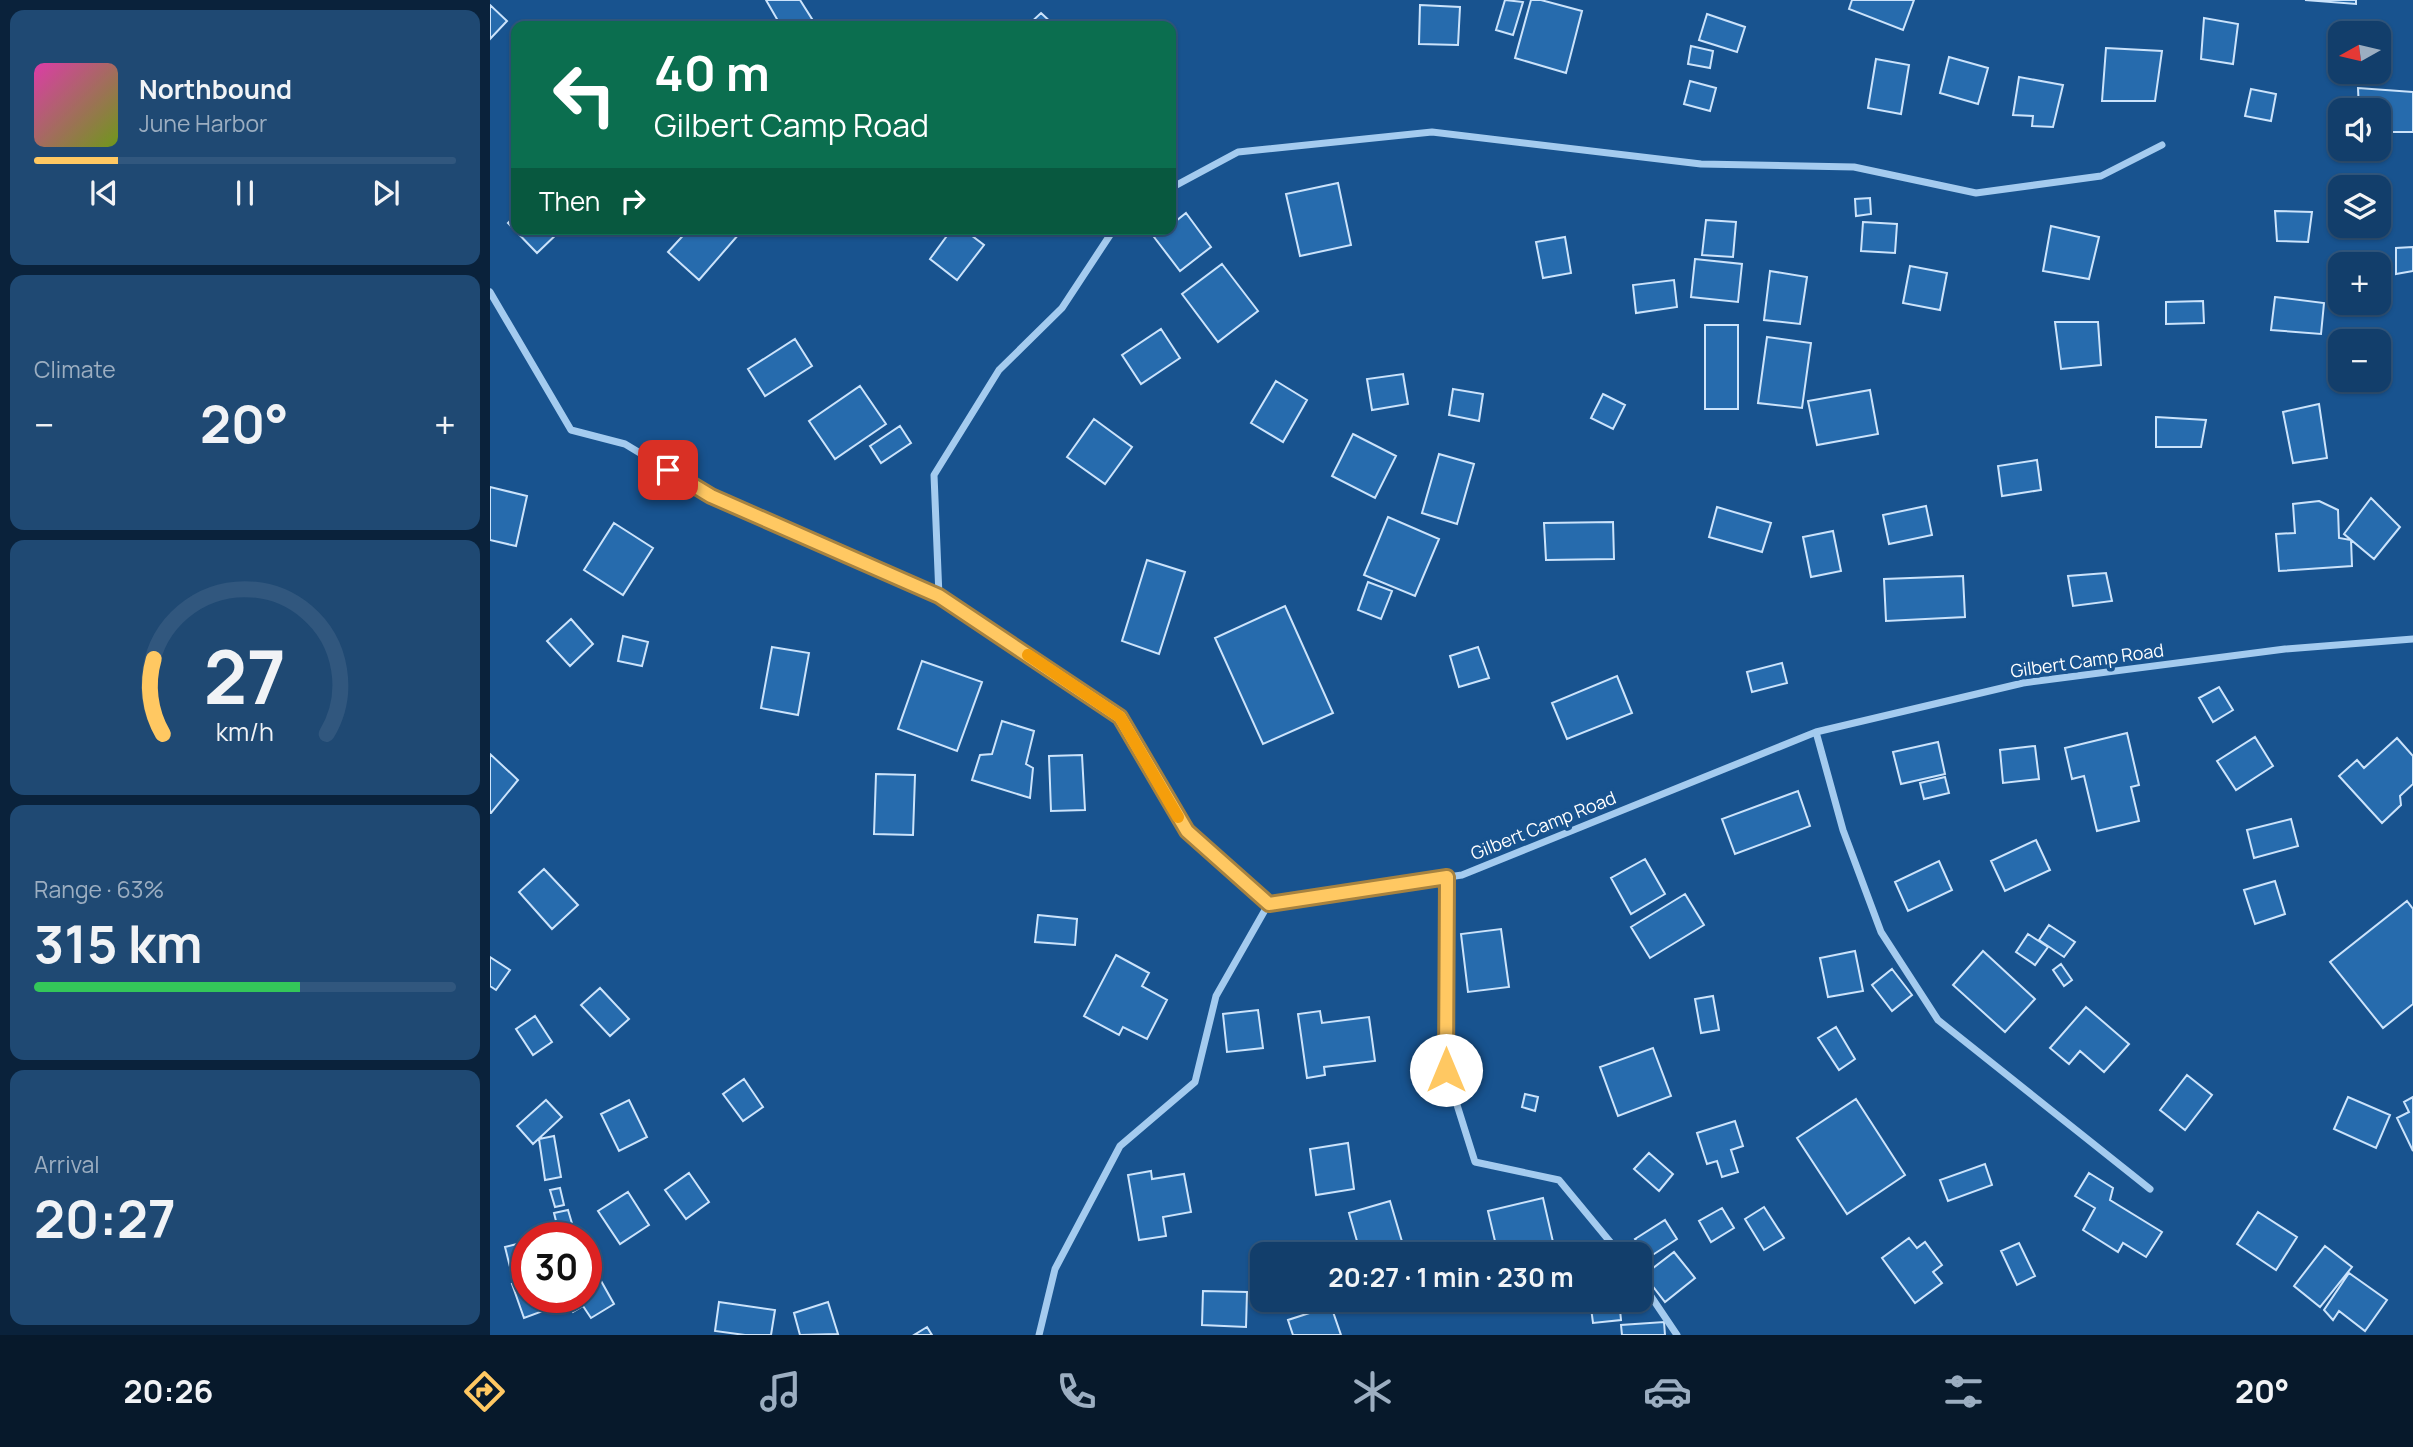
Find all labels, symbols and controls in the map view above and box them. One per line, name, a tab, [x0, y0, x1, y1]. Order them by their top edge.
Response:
north arrow	[2328, 21, 2390, 84]
map controls	[2328, 21, 2391, 392]
text: 40 m	[654, 39, 770, 106]
icon: left	[539, 49, 630, 140]
text: Northbound	[139, 71, 292, 107]
button: sound	[2328, 98, 2391, 161]
text: Gilbert Camp Road	[654, 103, 929, 147]
text: June Harbor	[139, 107, 267, 139]
icon: previous	[85, 174, 123, 212]
icon: pause	[226, 174, 264, 212]
icon: next	[367, 174, 405, 212]
button: layers	[2328, 175, 2391, 238]
icon: right	[614, 182, 652, 220]
text: Then	[539, 183, 600, 219]
button: +	[2328, 252, 2391, 315]
button: −	[2328, 329, 2391, 392]
text: Climate	[34, 353, 116, 385]
text: 20°	[200, 388, 289, 459]
text: −	[34, 398, 55, 450]
text: +	[434, 398, 456, 450]
pin	[638, 440, 698, 500]
icon: arrive	[649, 451, 687, 489]
text: 27	[204, 626, 286, 726]
street label: Gilbert Camp Road	[2009, 637, 2165, 683]
text: km/h	[216, 713, 274, 748]
street label: Gilbert Camp Road	[1467, 785, 1619, 865]
text: Range · 63%	[34, 873, 164, 905]
text: 315 km	[34, 908, 203, 979]
position arrow	[1409, 1033, 1483, 1107]
text: Arrival	[34, 1148, 100, 1180]
text: 20:27	[34, 1183, 176, 1254]
speed limit sign: 30	[511, 1222, 602, 1313]
text: 20:27 · 1 min · 230 m	[1328, 1259, 1574, 1295]
icon: directions	[460, 1367, 509, 1416]
icon: music	[756, 1367, 805, 1416]
icon: phone	[1052, 1367, 1101, 1416]
icon: climate	[1348, 1367, 1397, 1416]
icon: car	[1643, 1367, 1692, 1416]
icon: filters	[1939, 1367, 1988, 1416]
text: 20:26	[123, 1369, 213, 1413]
text: 20°	[2235, 1369, 2290, 1413]

